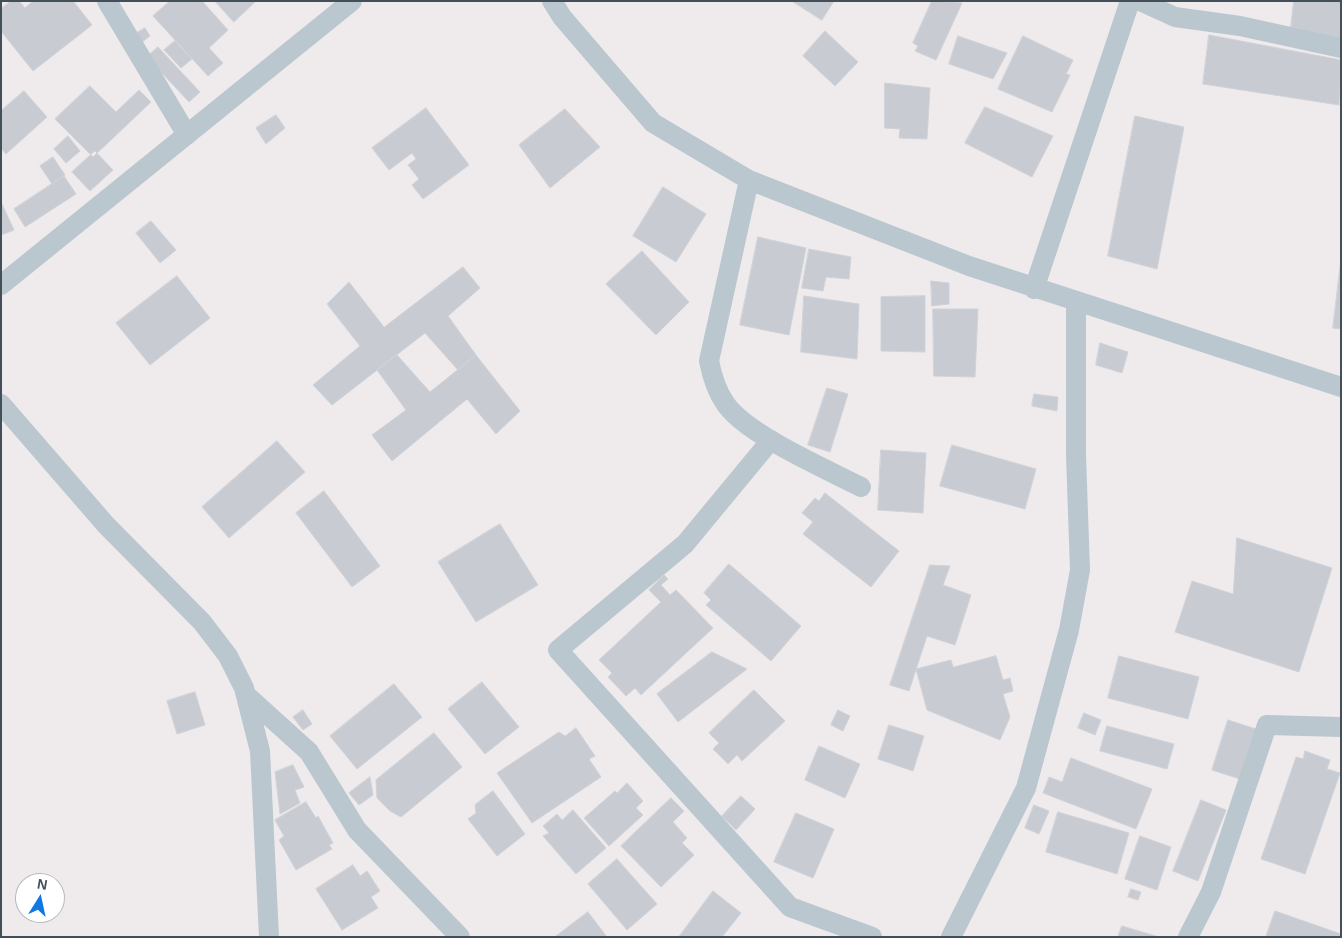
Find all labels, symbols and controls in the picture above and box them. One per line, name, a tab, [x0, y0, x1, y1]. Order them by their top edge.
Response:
north arrow	[15, 873, 65, 923]
text: N	[36, 875, 49, 893]

